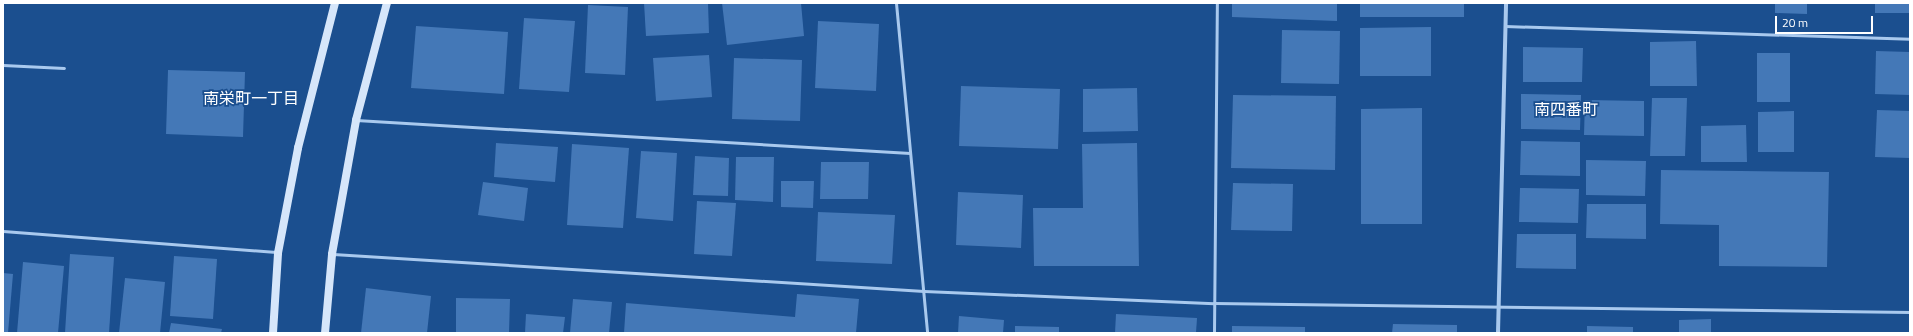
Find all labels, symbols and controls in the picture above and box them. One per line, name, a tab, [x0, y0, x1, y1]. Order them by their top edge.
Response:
scale bar	[1777, 8, 1875, 34]
text: 20 m	[1782, 13, 1808, 32]
district label: 南栄町一丁目	[203, 88, 299, 108]
district label: 南四番町	[1534, 99, 1598, 119]

